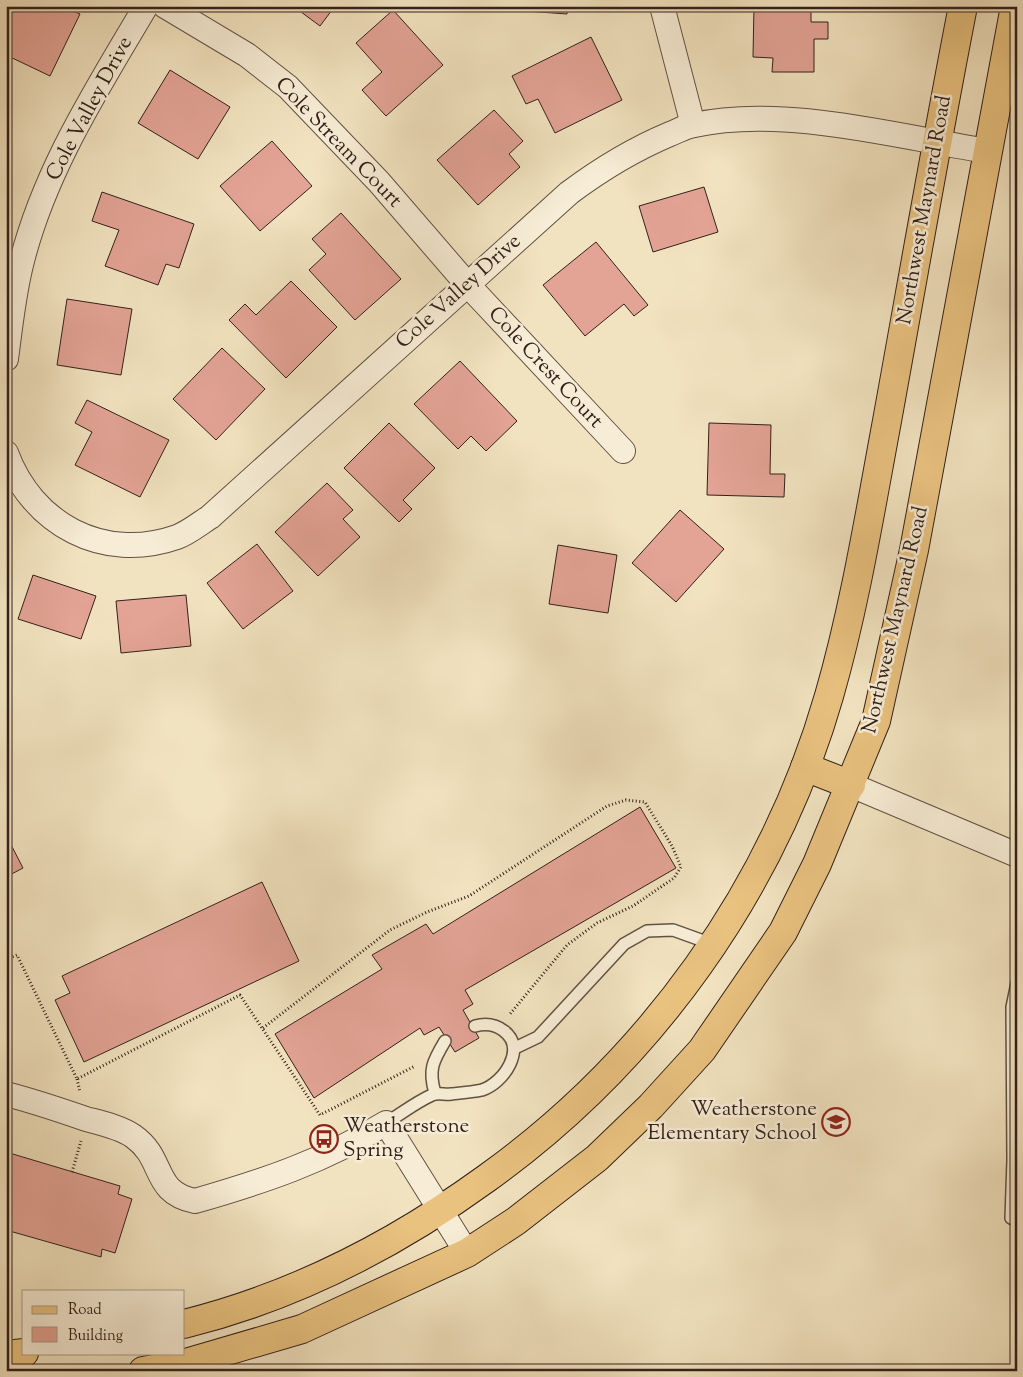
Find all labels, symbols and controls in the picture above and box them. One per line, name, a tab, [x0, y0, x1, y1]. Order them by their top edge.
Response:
street label: Cole Valley Drive	[39, 32, 141, 186]
street label: Cole Stream Court	[268, 71, 408, 215]
street label: Northwest Maynard Road	[890, 93, 960, 327]
street label: Cole Valley Drive	[390, 228, 528, 356]
street label: Cole Crest Court	[481, 300, 609, 436]
street label: Northwest Maynard Road	[855, 503, 937, 737]
place label: Weatherstone Elementary School	[648, 1095, 817, 1149]
school or university icon: Weatherstone Elementary School	[821, 1107, 851, 1137]
place label: Weatherstone Spring	[343, 1112, 469, 1166]
bus stop icon: Weatherstone Spring	[309, 1124, 339, 1154]
legend	[22, 1290, 185, 1354]
text: Road	[68, 1300, 102, 1321]
text: Building	[68, 1326, 123, 1347]

